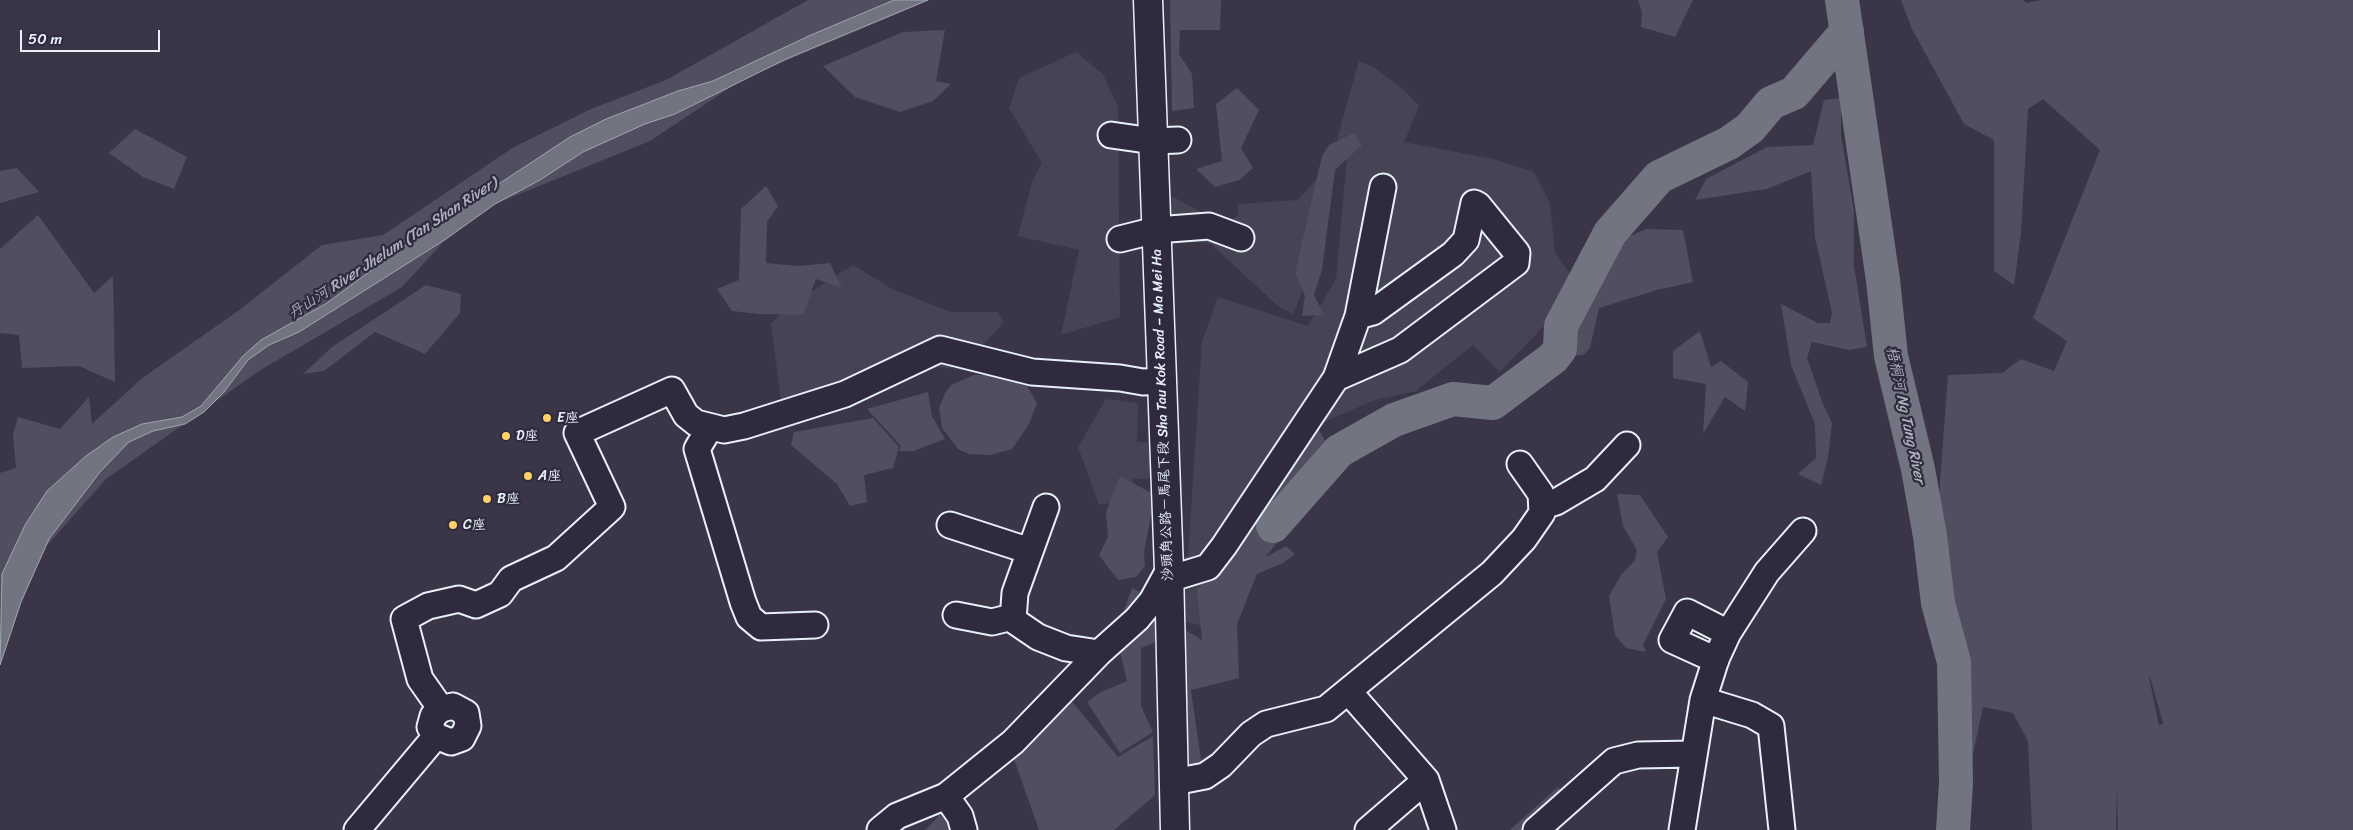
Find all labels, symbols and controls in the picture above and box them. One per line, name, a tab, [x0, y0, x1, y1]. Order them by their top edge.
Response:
scale bar	[22, 20, 162, 52]
text: 50 m	[28, 26, 62, 52]
water label: 丹山河 River Jhelum (Tan Shan River)	[285, 175, 501, 323]
street label: 沙頭角公路－馬尾下段 Sha Tau Kok Road – Ma Mei Ha	[1149, 249, 1177, 581]
water label: 梧桐河 Ng Tung River	[1882, 345, 1928, 485]
place label: E座	[557, 410, 579, 426]
marker: E座	[541, 412, 553, 424]
place label: D座	[516, 428, 538, 444]
marker: D座	[500, 430, 512, 442]
place label: A座	[538, 468, 561, 484]
marker: A座	[522, 470, 534, 482]
place label: B座	[497, 491, 520, 507]
marker: B座	[481, 493, 493, 505]
place label: C座	[463, 517, 486, 533]
marker: C座	[447, 519, 459, 531]

